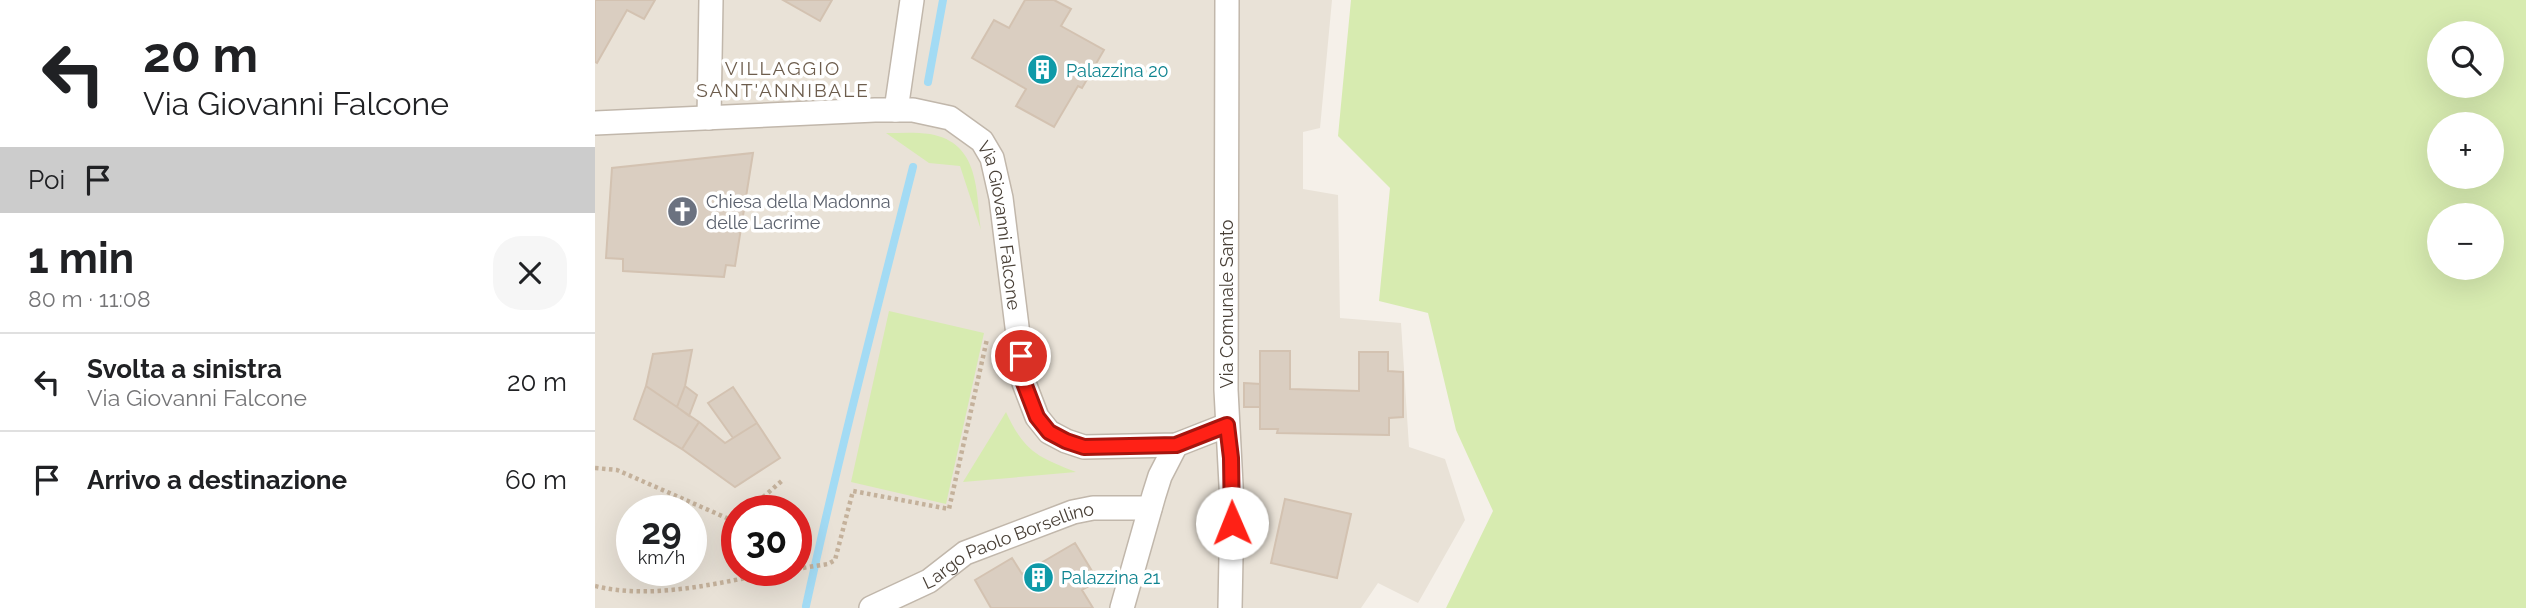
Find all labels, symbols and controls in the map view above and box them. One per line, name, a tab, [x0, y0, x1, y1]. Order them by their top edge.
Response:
map controls	[2427, 21, 2504, 280]
button: search	[2427, 21, 2504, 98]
text: 20 m	[143, 26, 258, 83]
icon: left	[28, 28, 119, 119]
building icon: Palazzina 20	[1026, 53, 1060, 87]
district label: VILLAGGIO SANT'ANNIBALE	[696, 57, 870, 101]
place label: Palazzina 20	[1066, 60, 1169, 81]
text: Via Giovanni Falcone	[143, 85, 449, 122]
button: +	[2427, 112, 2504, 189]
street label: Via Giovanni Falcone	[974, 137, 1025, 312]
icon: arrive	[79, 161, 117, 199]
text: Poi	[28, 165, 65, 195]
place label: Chiesa della Madonna delle Lacrime	[706, 191, 891, 233]
church icon: Chiesa della Madonna delle Lacrime	[666, 194, 700, 228]
button: −	[2427, 203, 2504, 280]
street label: Via Comunale Santo	[1216, 219, 1237, 388]
text: 1 min	[28, 234, 134, 283]
button: close	[493, 236, 567, 310]
text: 80 m · 11:08	[28, 285, 151, 312]
pin	[991, 326, 1051, 386]
icon: arrive	[1002, 337, 1040, 375]
text: Svolta a sinistra	[87, 354, 282, 384]
icon: left	[28, 363, 66, 401]
text: 20 m	[507, 367, 567, 397]
text: Via Giovanni Falcone	[87, 384, 307, 411]
icon: arrive	[28, 461, 66, 499]
text: Arrivo a destinazione	[87, 465, 347, 495]
text: 60 m	[505, 465, 567, 495]
position arrow	[1195, 486, 1269, 560]
speed limit sign: 30	[721, 495, 812, 586]
street label: Largo Paolo Borsellino	[919, 498, 1096, 593]
text: 29	[641, 511, 682, 552]
text: km/h	[638, 547, 685, 568]
building icon: Palazzina 21	[1021, 560, 1055, 594]
place label: Palazzina 21	[1061, 567, 1161, 588]

